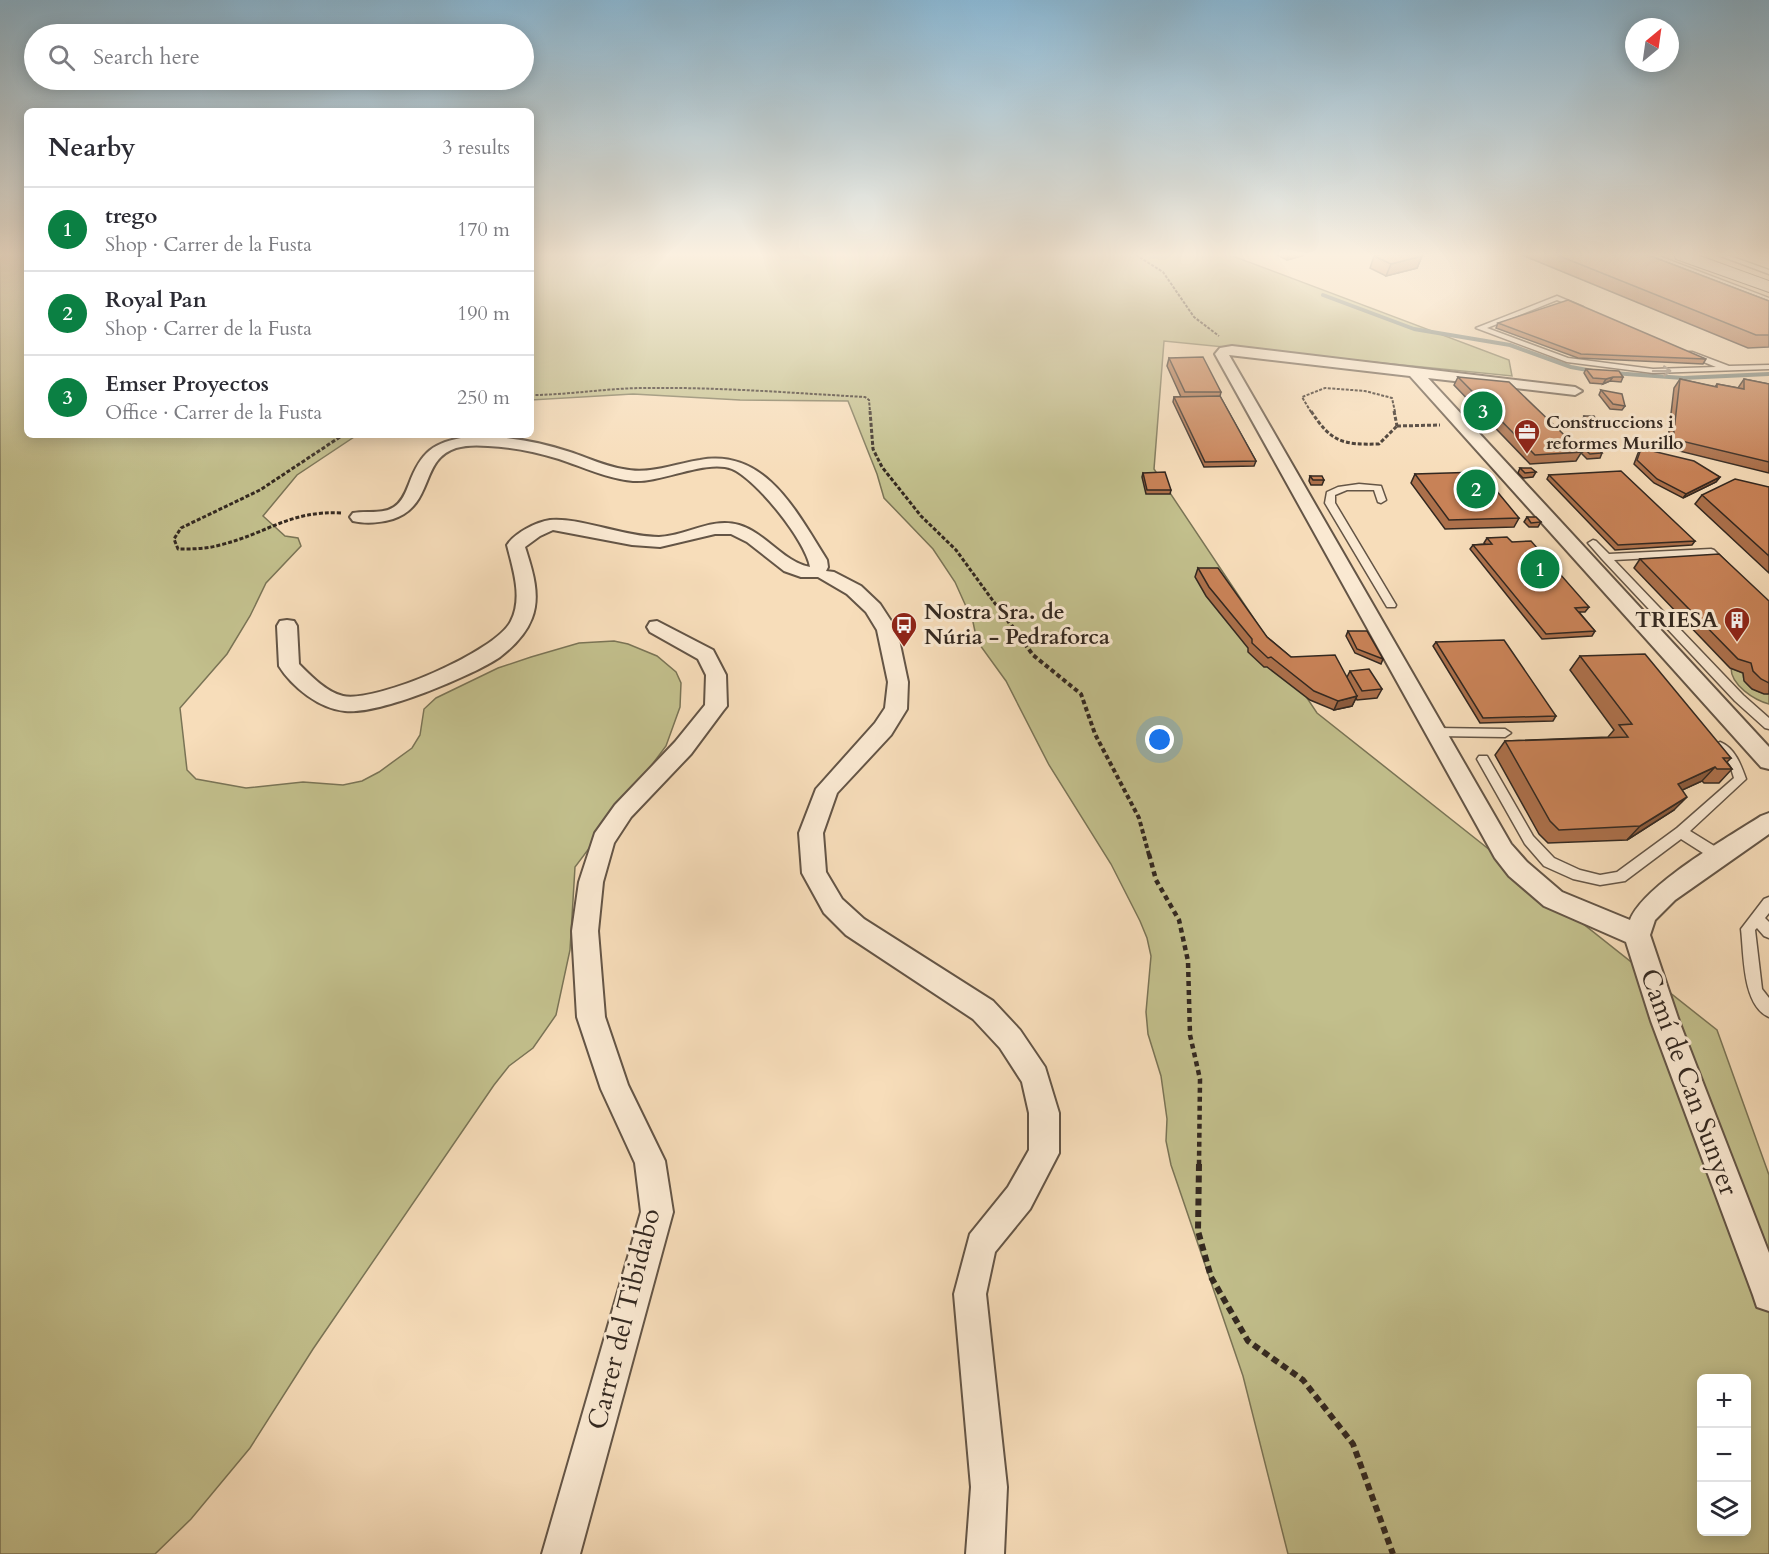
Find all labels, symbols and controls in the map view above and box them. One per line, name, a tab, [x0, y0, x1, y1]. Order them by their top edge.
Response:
north arrow	[1625, 18, 1679, 72]
search box	[24, 24, 534, 90]
icon: search	[45, 41, 78, 74]
text: Search here	[93, 42, 200, 72]
text: Nearby	[48, 130, 136, 165]
text: 3 results	[442, 134, 510, 161]
text: trego	[105, 201, 157, 231]
text: 1	[62, 216, 73, 243]
text: 170 m	[457, 216, 510, 243]
text: Shop · Carrer de la Fusta	[105, 231, 312, 258]
text: Royal Pan	[105, 285, 207, 315]
text: 2	[62, 300, 73, 327]
text: 190 m	[457, 300, 510, 327]
text: Shop · Carrer de la Fusta	[105, 315, 312, 342]
one-way arrow	[1652, 365, 1672, 376]
text: Emser Proyectos	[105, 369, 269, 399]
text: 3	[62, 384, 73, 411]
text: 250 m	[457, 384, 510, 411]
pin: 3	[1464, 388, 1502, 434]
text: Office · Carrer de la Fusta	[105, 399, 322, 426]
place label: Construccions i reformes Murillo	[1546, 410, 1684, 456]
office icon: Construccions i reformes Murillo	[1512, 417, 1542, 455]
pin: 2	[1456, 466, 1496, 512]
pin: 1	[1520, 546, 1560, 592]
place label: Nostra Sra. de Núria - Pedraforca	[924, 597, 1110, 652]
place label: TRIESA	[1635, 605, 1718, 635]
building icon: TRIESA	[1722, 605, 1752, 643]
bus stop icon: Nostra Sra. de Núria - Pedraforca	[889, 610, 919, 648]
your location	[1145, 725, 1174, 754]
street label: Camí de Can Sunyer	[1631, 963, 1747, 1201]
street label: Carrer del Tibidabo	[579, 1205, 669, 1433]
map controls	[1697, 1374, 1751, 1536]
button: +	[1697, 1374, 1751, 1428]
button: −	[1697, 1428, 1751, 1482]
button: layers	[1697, 1482, 1751, 1536]

